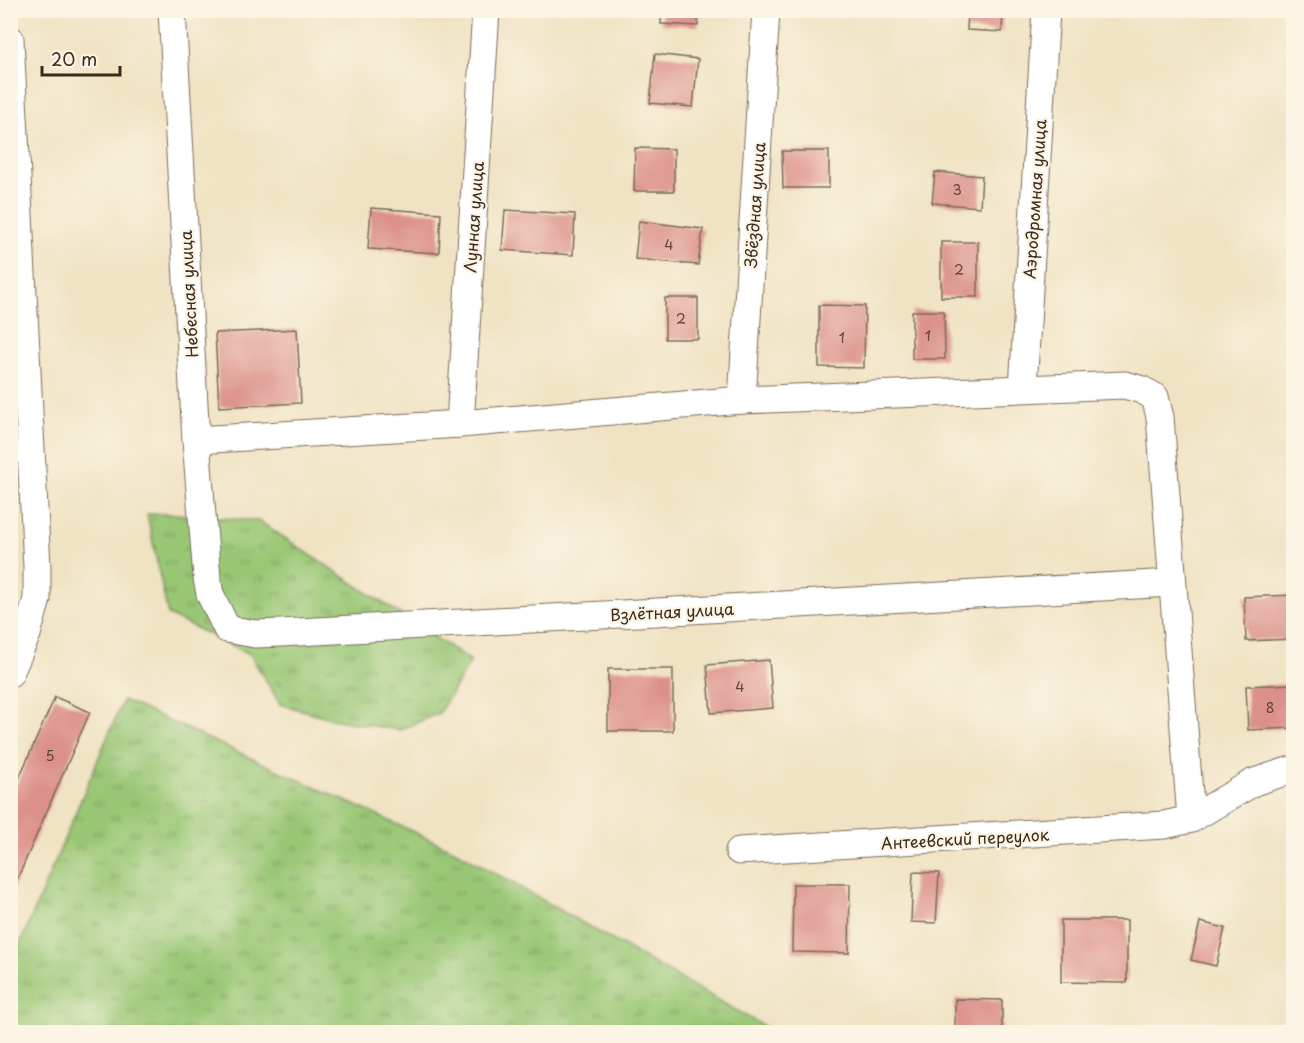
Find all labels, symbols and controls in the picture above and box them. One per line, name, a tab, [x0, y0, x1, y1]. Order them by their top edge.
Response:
scale bar	[42, 39, 120, 77]
text: 20 m	[51, 45, 97, 72]
street label: Аэродромная улица	[1016, 118, 1052, 280]
street label: Звёздная улица	[738, 141, 770, 269]
street label: Лунная улица	[457, 161, 489, 273]
house number: 3	[952, 179, 962, 200]
street label: Небесная улица	[173, 230, 203, 358]
house number: 4	[664, 234, 674, 255]
house number: 2	[954, 259, 964, 280]
house number: 2	[676, 308, 686, 329]
house number: 1	[925, 325, 931, 346]
house number: 1	[839, 327, 845, 348]
street label: Взлётная улица	[609, 596, 735, 626]
house number: 4	[735, 676, 745, 697]
house number: 8	[1266, 697, 1274, 718]
house number: 5	[45, 745, 55, 766]
street label: Антеевский переулок	[880, 822, 1050, 854]

